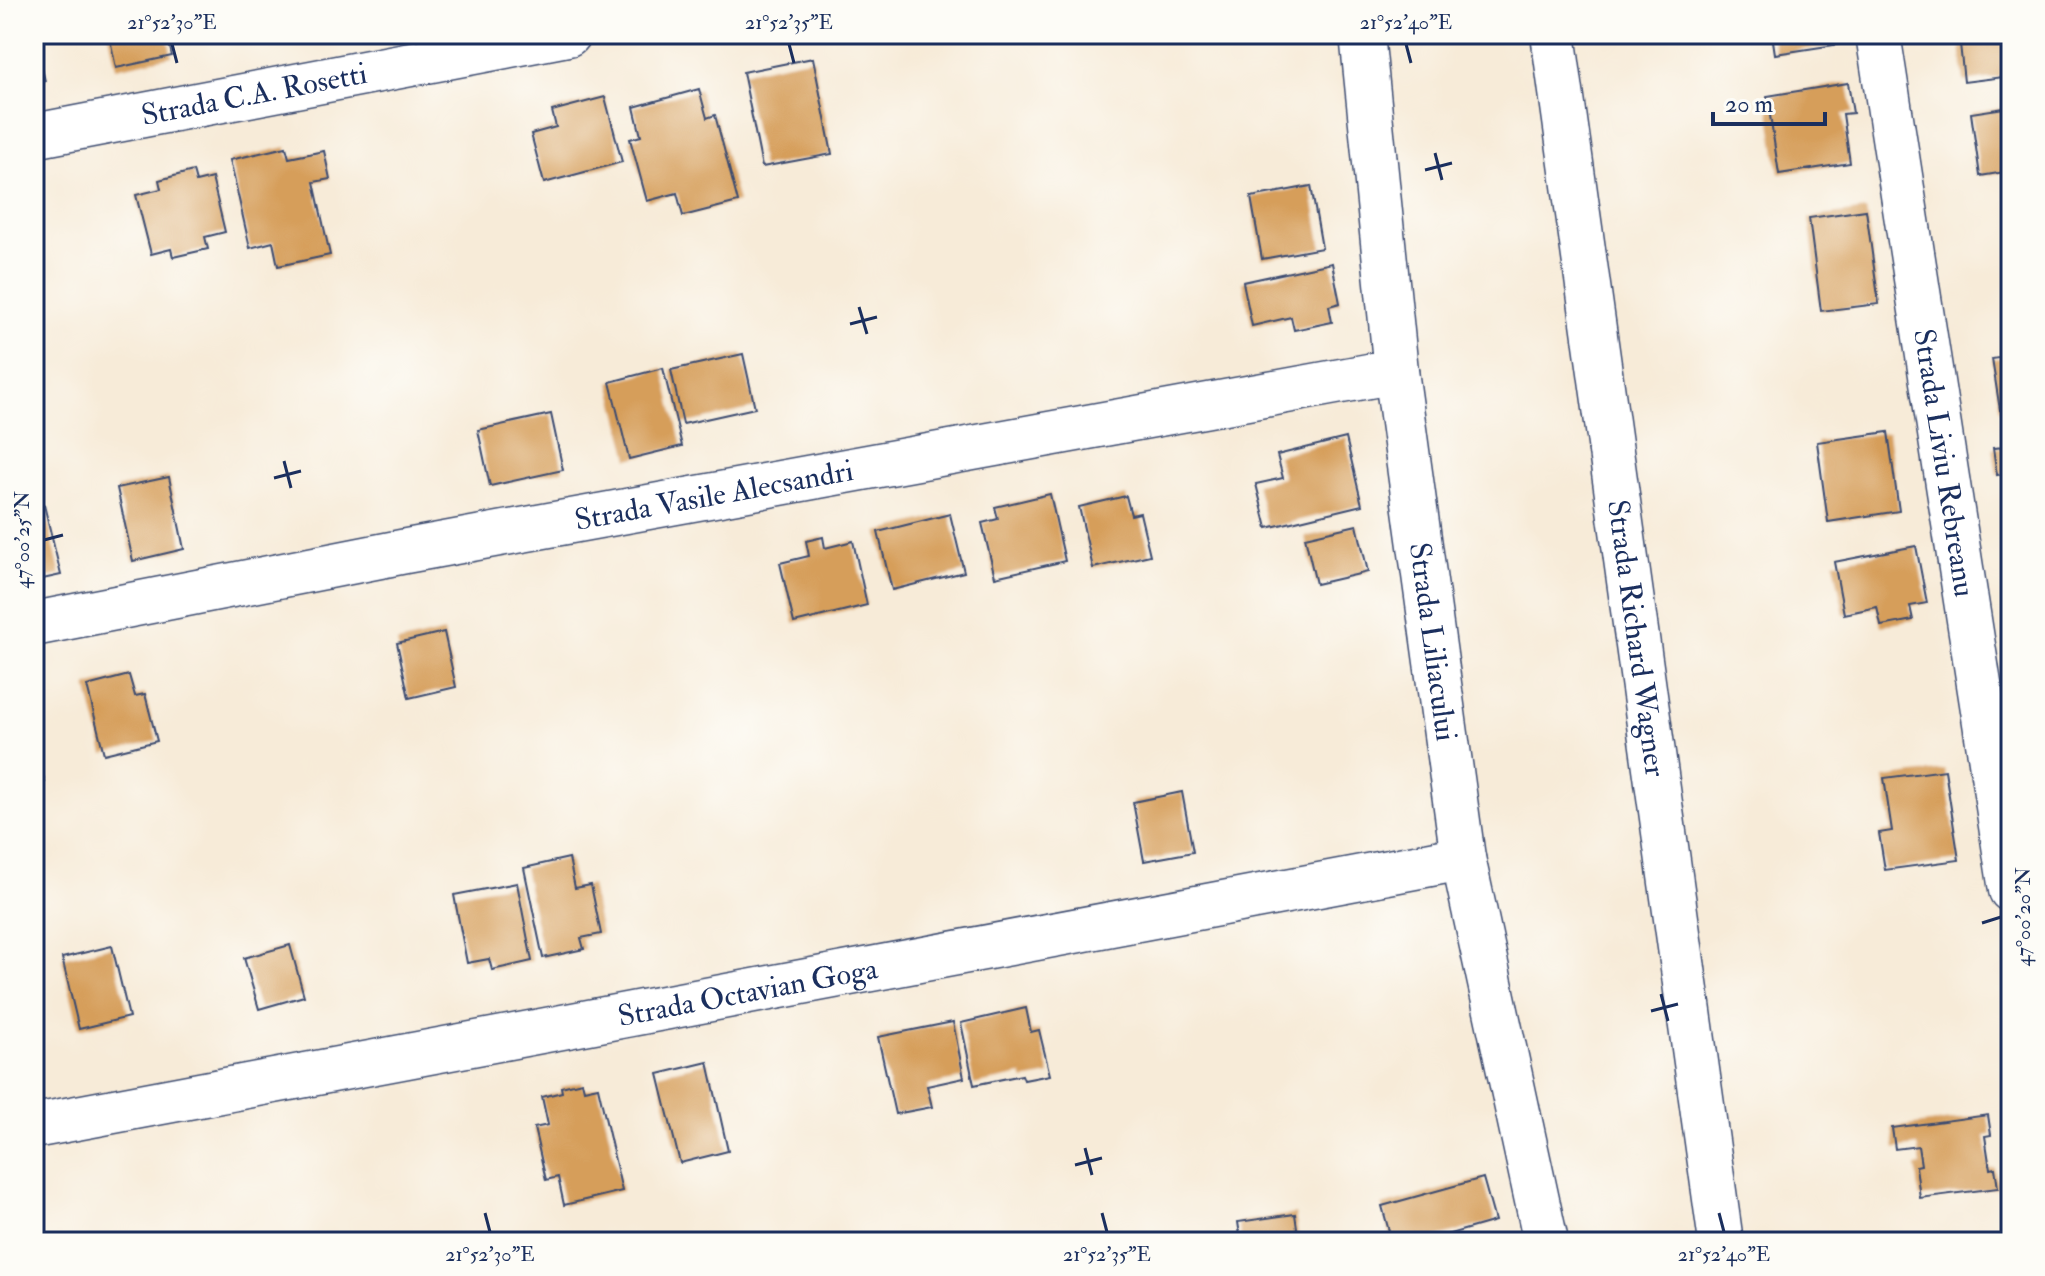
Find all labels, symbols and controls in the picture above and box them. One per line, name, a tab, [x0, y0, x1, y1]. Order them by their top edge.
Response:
text: 21°52'30"E	[127, 10, 217, 35]
text: 21°52'35"E	[745, 10, 833, 35]
text: 21°52'40"E	[1360, 10, 1452, 35]
street label: Strada C.A. Rosetti	[138, 54, 370, 134]
scale bar	[1713, 76, 1825, 126]
text: 20 m	[1725, 89, 1774, 120]
street label: Strada Liviu Rebreanu	[1906, 326, 1984, 600]
street label: Strada Vasile Alecsandri	[572, 452, 856, 538]
text: 47°00'25"N	[10, 491, 35, 589]
street label: Strada Richard Wagner	[1599, 497, 1675, 779]
street label: Strada Liliacului	[1401, 540, 1465, 743]
text: 47°00'20"N	[2011, 867, 2036, 967]
street label: Strada Octavian Goga	[615, 950, 881, 1035]
text: 21°52'30"E	[445, 1242, 535, 1267]
text: 21°52'35"E	[1063, 1242, 1151, 1267]
text: 21°52'40"E	[1678, 1242, 1770, 1267]

